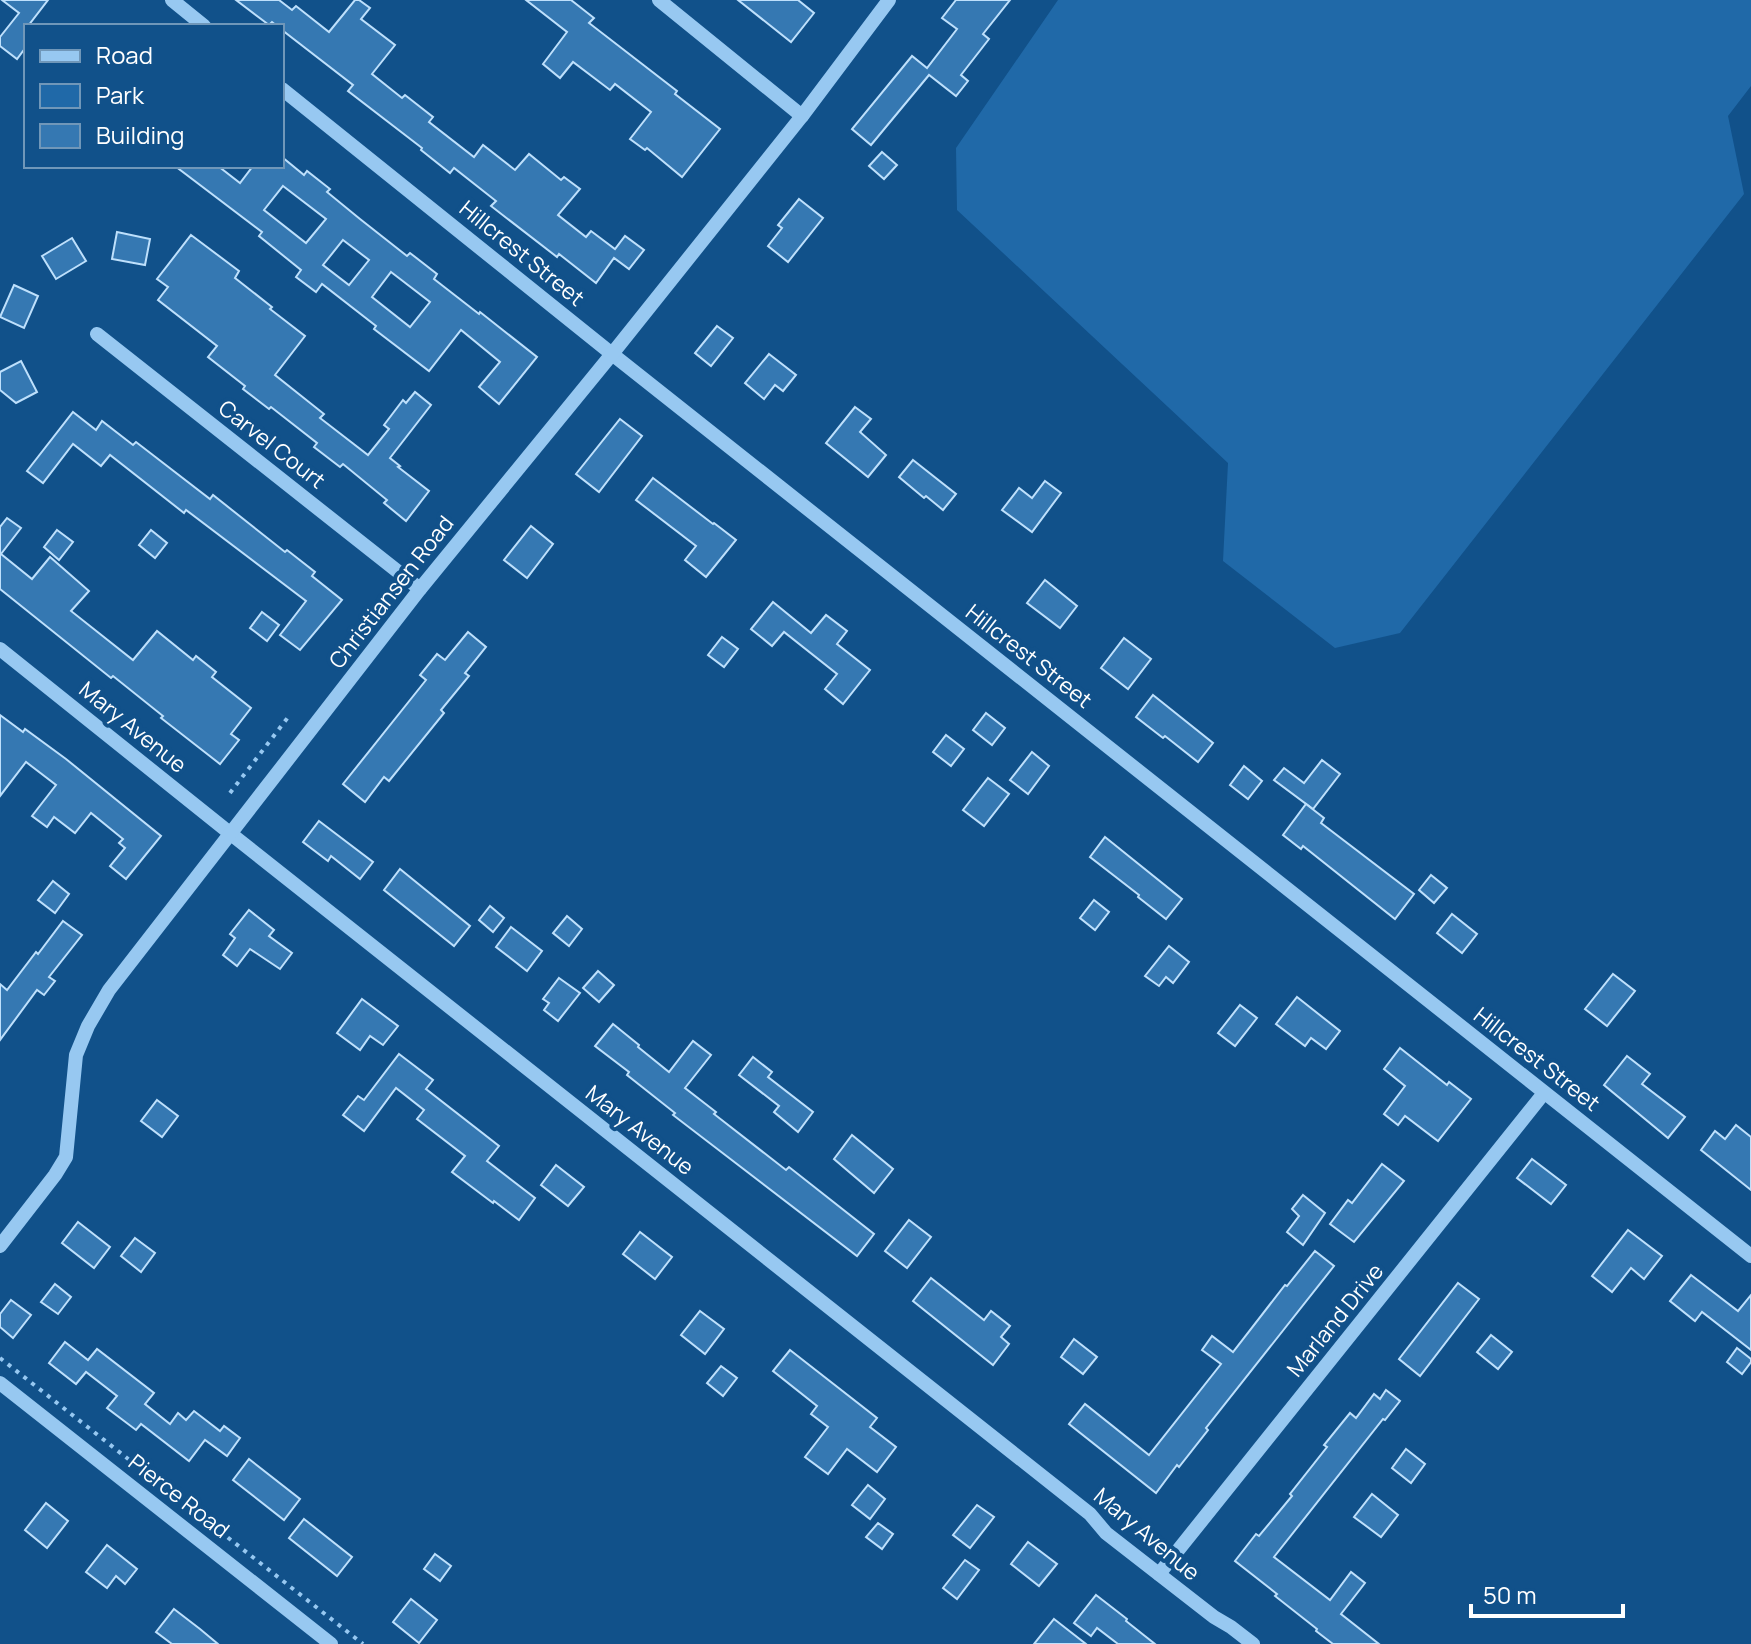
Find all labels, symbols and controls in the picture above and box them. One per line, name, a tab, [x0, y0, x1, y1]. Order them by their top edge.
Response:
legend	[24, 24, 284, 168]
text: Road	[96, 38, 153, 71]
text: Park	[96, 78, 145, 111]
text: Building	[96, 118, 184, 151]
street label: Hillcrest Street	[453, 193, 591, 313]
street label: Carvel Court	[212, 393, 332, 495]
street label: Christiansen Road	[322, 509, 460, 675]
street label: Hillcrest Street	[960, 597, 1099, 715]
street label: Mary Avenue	[73, 674, 193, 780]
street label: Hillcrest Street	[1468, 1000, 1607, 1118]
street label: Mary Avenue	[580, 1078, 700, 1182]
street label: Marland Drive	[1280, 1257, 1390, 1383]
street label: Pierce Road	[122, 1447, 236, 1545]
street label: Mary Avenue	[1088, 1481, 1206, 1587]
scale bar	[1471, 1568, 1623, 1618]
text: 50 m	[1483, 1578, 1537, 1611]

